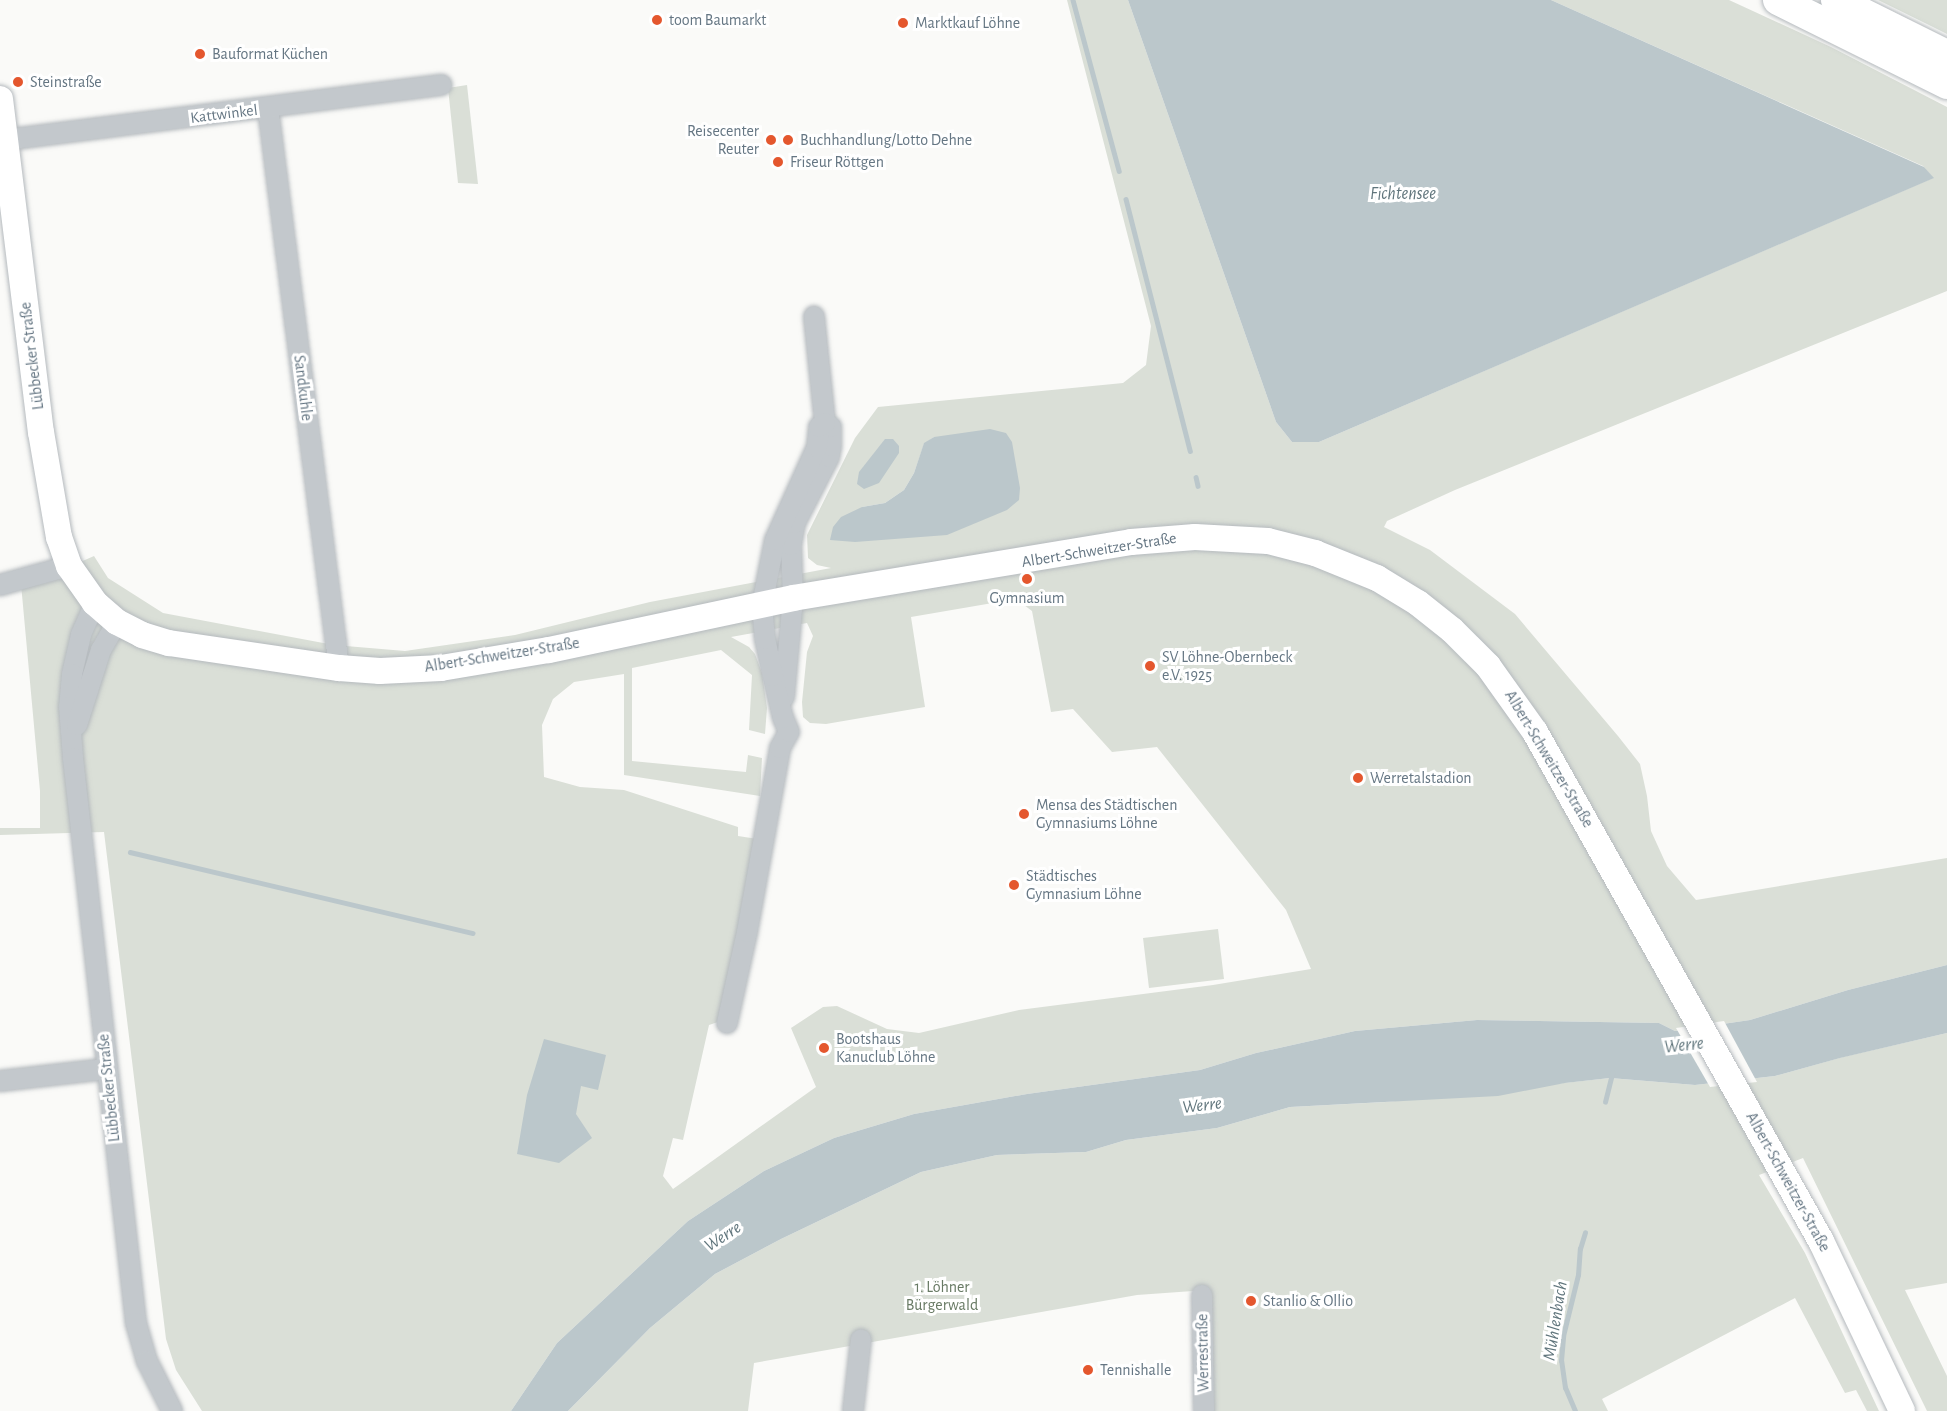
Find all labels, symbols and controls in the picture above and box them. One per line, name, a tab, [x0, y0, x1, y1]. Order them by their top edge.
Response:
place label: toom Baumarkt	[669, 10, 766, 30]
marker: toom Baumarkt	[650, 13, 664, 27]
place label: Marktkauf Löhne	[915, 13, 1020, 33]
marker: Marktkauf Löhne	[896, 16, 910, 30]
place label: Bauformat Küchen	[212, 44, 328, 64]
marker: Bauformat Küchen	[193, 47, 207, 61]
place label: Steinstraße	[30, 72, 102, 92]
marker: Steinstraße	[11, 75, 25, 89]
street label: Kattwinkel	[189, 100, 259, 128]
place label: Reisecenter Reuter	[687, 121, 759, 159]
place label: Buchhandlung/Lotto Dehne	[800, 130, 972, 150]
marker: Reisecenter Reuter	[764, 133, 778, 147]
marker: Buchhandlung/Lotto Dehne	[781, 133, 795, 147]
place label: Friseur Röttgen	[790, 152, 884, 172]
marker: Friseur Röttgen	[771, 155, 785, 169]
water label: Fichtensee	[1370, 183, 1436, 205]
street label: Lübbecker Straße	[16, 301, 48, 411]
street label: Sandkuhle	[289, 354, 317, 422]
street label: Albert-Schweitzer-Straße	[1020, 528, 1178, 572]
marker: Gymnasium	[1020, 572, 1034, 586]
place label: Gymnasium	[990, 588, 1064, 608]
street label: Albert-Schweitzer-Straße	[423, 633, 581, 677]
place label: SV Löhne-Obernbeck e.V. 1925	[1162, 647, 1292, 685]
marker: SV Löhne-Obernbeck e.V. 1925	[1143, 659, 1157, 673]
street label: Albert-Schweitzer-Straße	[1500, 687, 1598, 831]
place label: Werretalstadion	[1370, 768, 1472, 788]
marker: Werretalstadion	[1351, 771, 1365, 785]
place label: Mensa des Städtischen Gymnasiums Löhne	[1036, 795, 1177, 833]
marker: Mensa des Städtischen Gymnasiums Löhne	[1017, 807, 1031, 821]
place label: Städtisches Gymnasium Löhne	[1026, 866, 1142, 904]
marker: Städtisches Gymnasium Löhne	[1007, 878, 1021, 892]
place label: Bootshaus Kanuclub Löhne	[836, 1029, 935, 1067]
street label: Lübbecker Straße	[94, 1033, 124, 1143]
water label: Werre	[1663, 1033, 1705, 1059]
marker: Bootshaus Kanuclub Löhne	[817, 1041, 831, 1055]
water label: Werre	[1181, 1093, 1223, 1119]
street label: Albert-Schweitzer-Straße	[1742, 1109, 1834, 1255]
water label: Werre	[701, 1217, 745, 1257]
park label: 1. Löhner Bürgerwald	[906, 1277, 978, 1315]
water label: Mühlenbach	[1539, 1280, 1573, 1362]
place label: Stanlio & Ollio	[1263, 1291, 1353, 1311]
marker: Stanlio & Ollio	[1244, 1294, 1258, 1308]
street label: Werrestraße	[1193, 1314, 1213, 1392]
place label: Tennishalle	[1100, 1360, 1171, 1380]
marker: Tennishalle	[1081, 1363, 1095, 1377]

